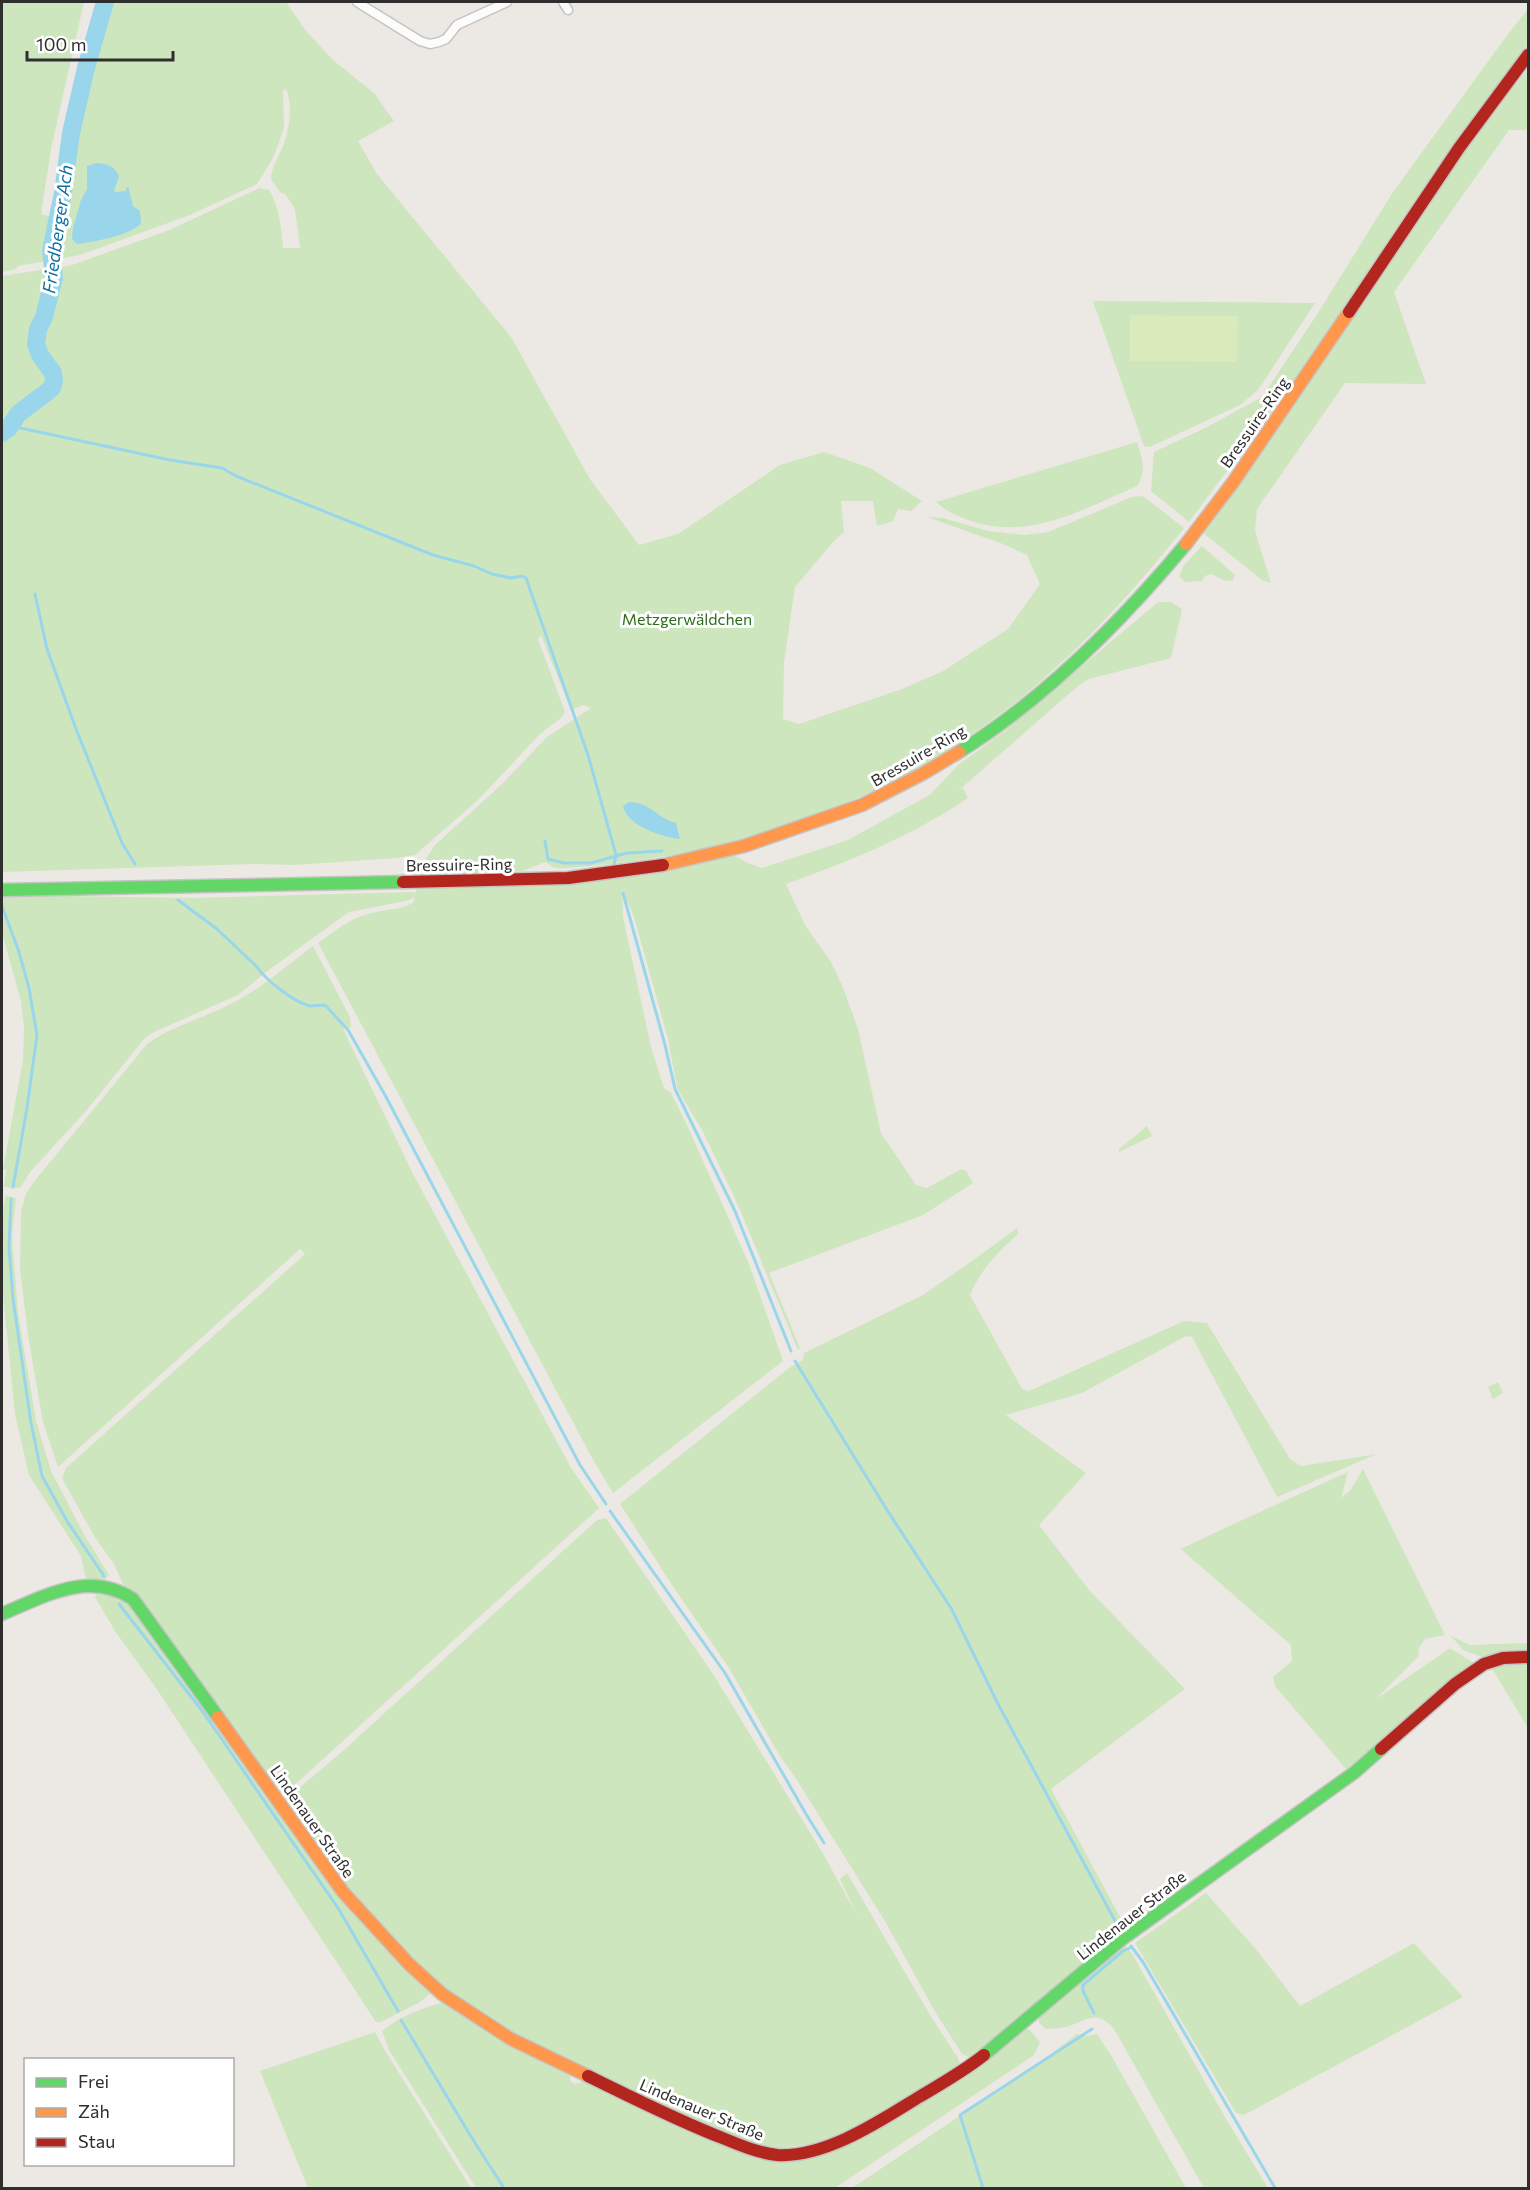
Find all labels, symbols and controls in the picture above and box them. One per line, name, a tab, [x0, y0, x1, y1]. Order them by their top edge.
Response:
scale bar	[27, 24, 172, 62]
text: 100 m	[36, 33, 86, 55]
water label: Friedberger Ach	[37, 163, 77, 295]
street label: Bressuire-Ring	[1216, 373, 1292, 471]
park label: Metzgerwäldchen	[622, 609, 752, 628]
street label: Bressuire-Ring	[867, 720, 969, 790]
street label: Bressuire-Ring	[406, 854, 513, 874]
street label: Lindenauer Straße	[267, 1761, 359, 1881]
street label: Lindenauer Straße	[1073, 1867, 1189, 1963]
legend	[24, 2058, 234, 2166]
text: Frei	[78, 2070, 109, 2092]
street label: Lindenauer Straße	[637, 2074, 767, 2144]
text: Zäh	[78, 2100, 110, 2122]
text: Stau	[78, 2130, 115, 2152]

